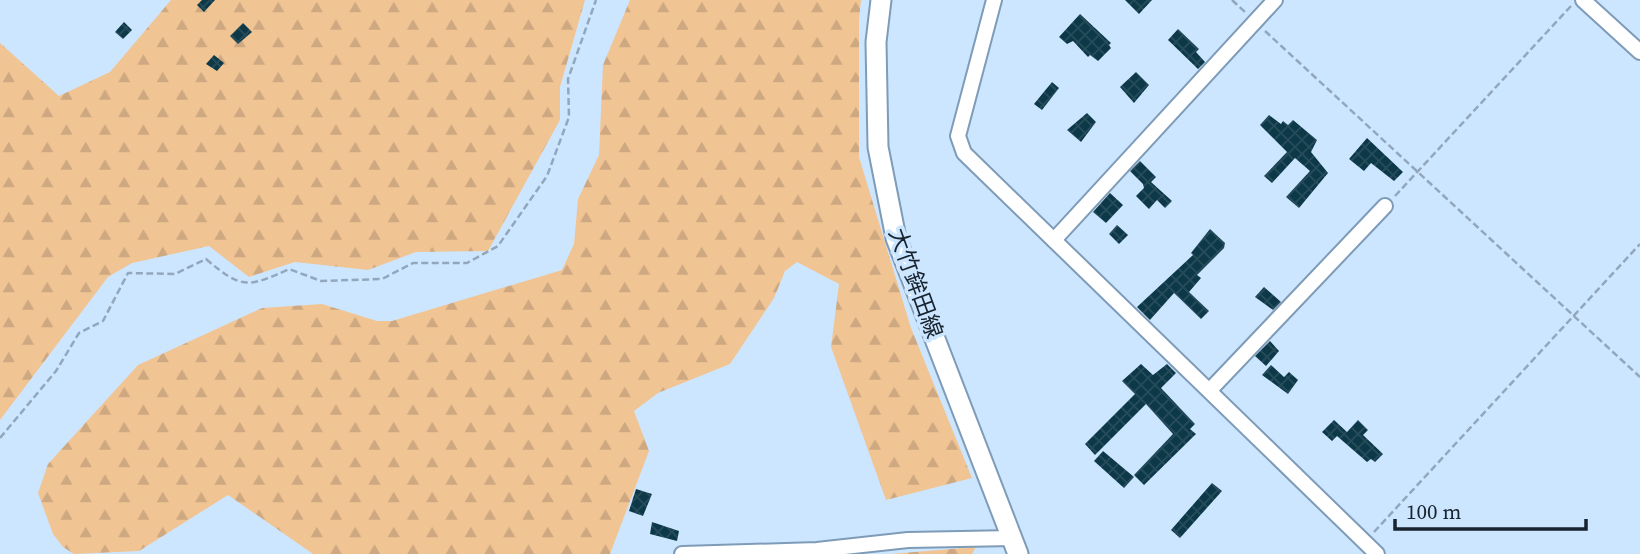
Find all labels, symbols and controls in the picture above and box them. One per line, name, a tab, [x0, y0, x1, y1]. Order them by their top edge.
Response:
street label: 大竹鉾田線	[881, 223, 951, 343]
scale bar	[1395, 488, 1586, 532]
text: 100 m	[1406, 497, 1461, 526]

